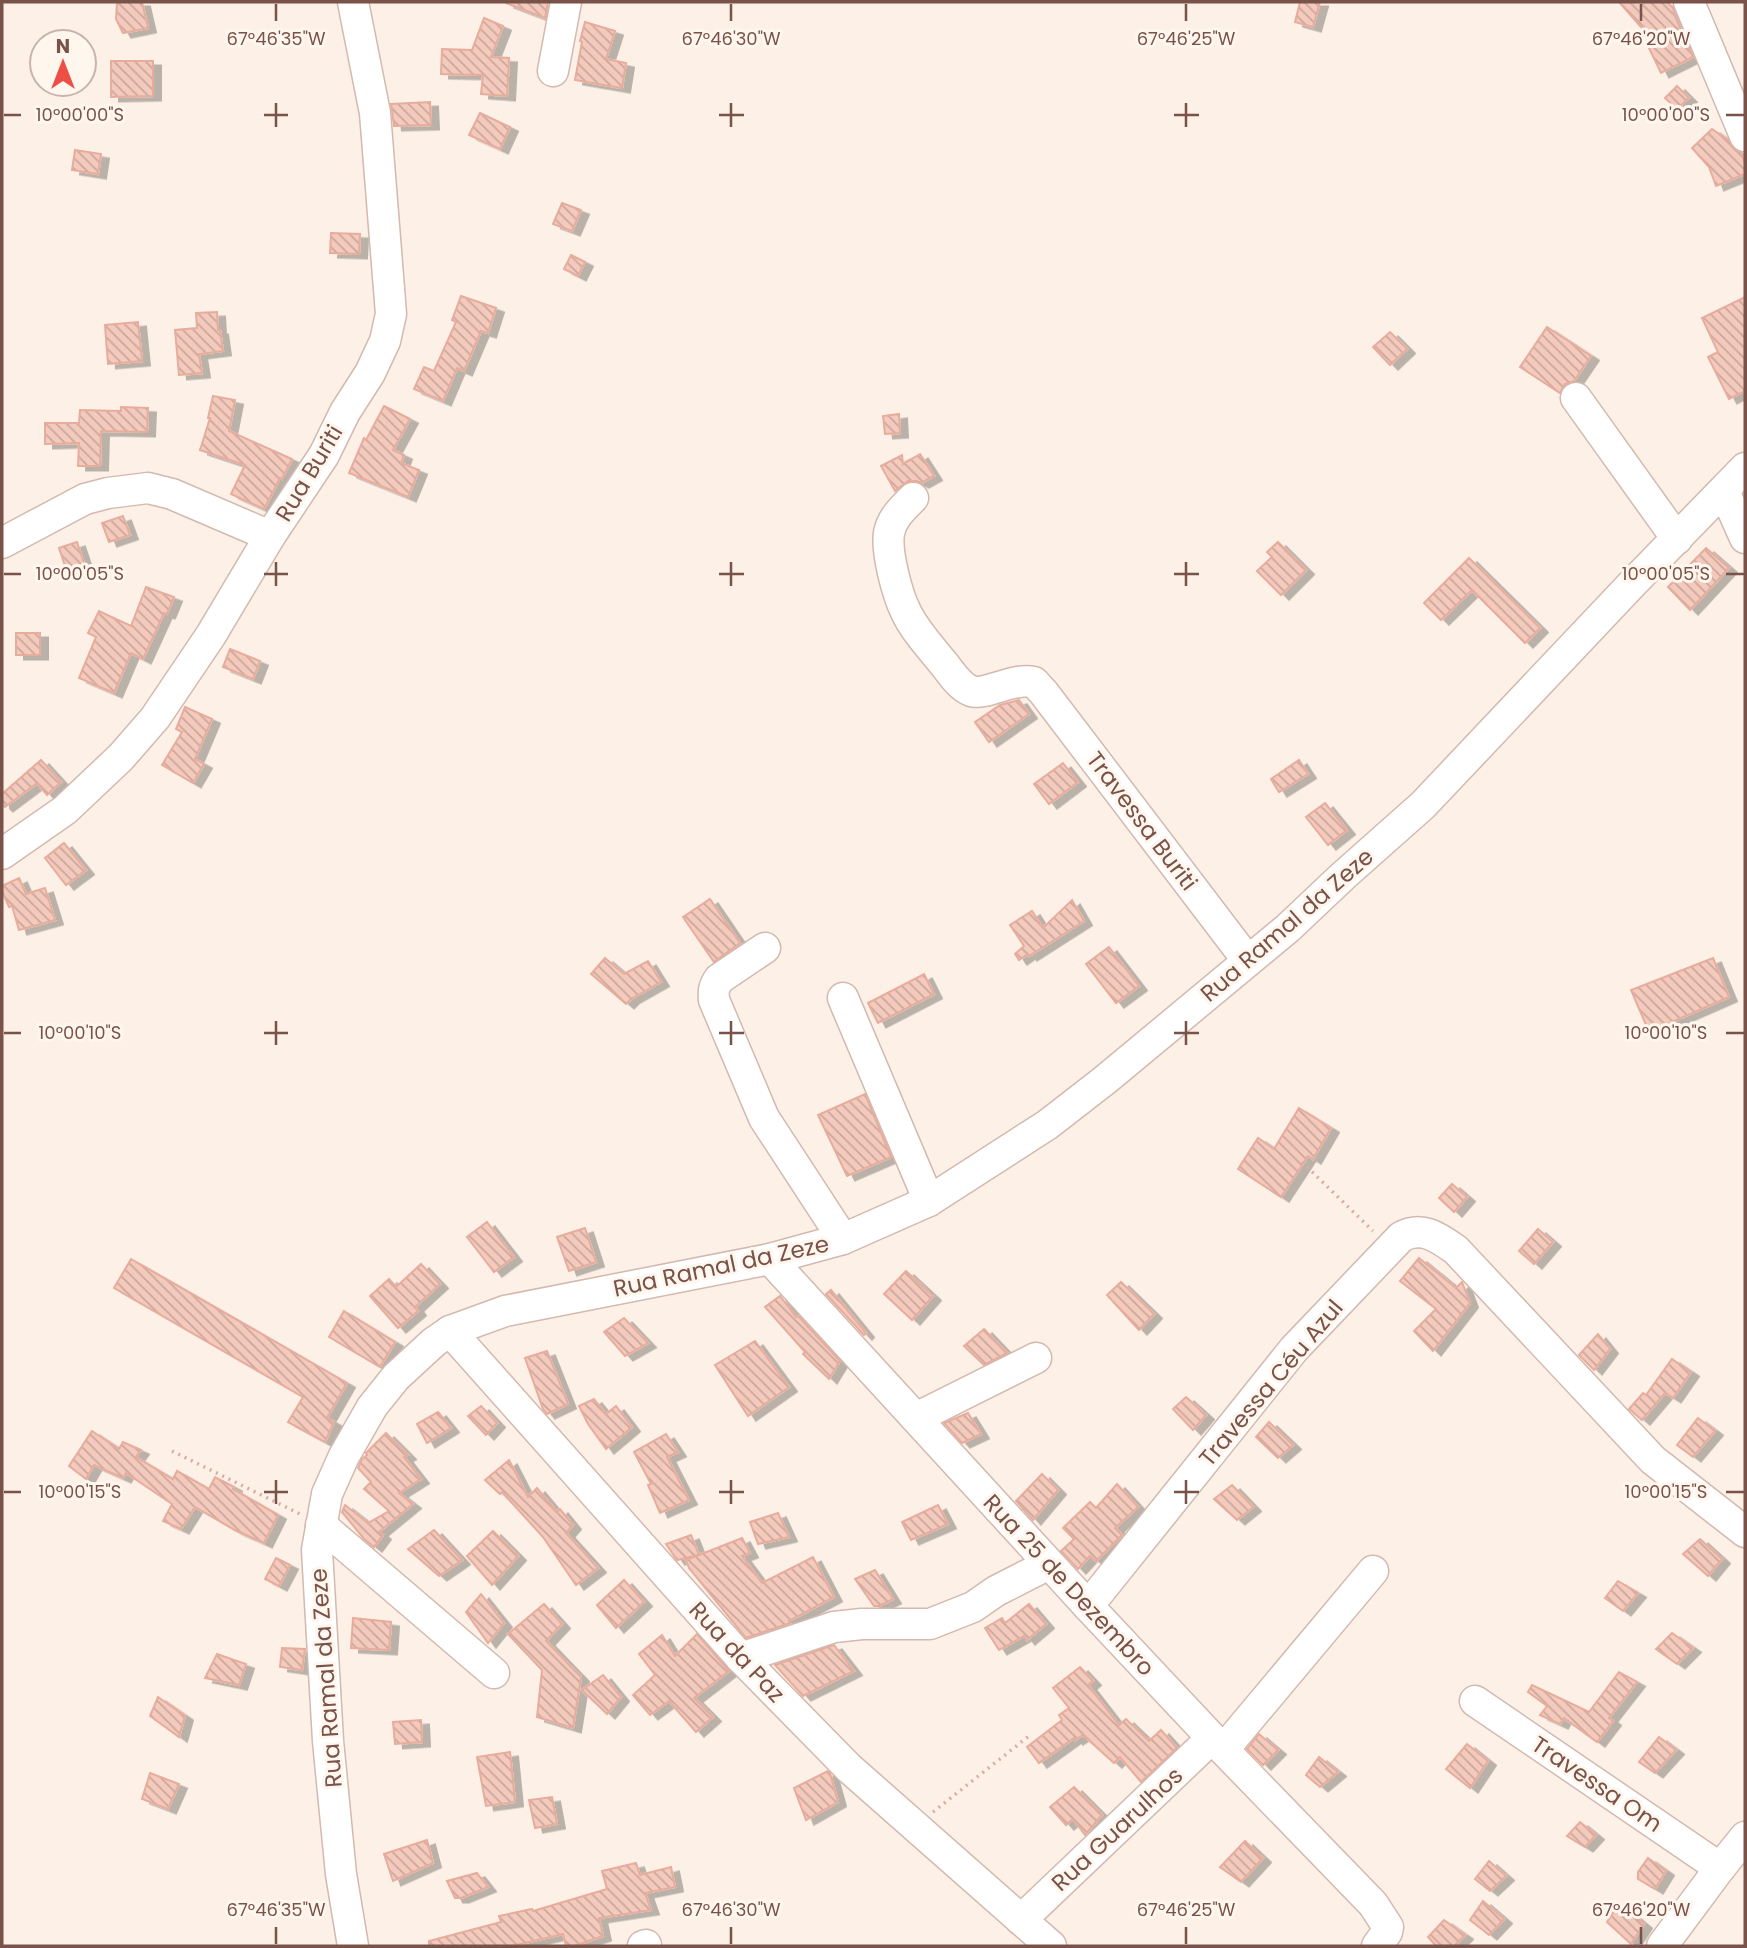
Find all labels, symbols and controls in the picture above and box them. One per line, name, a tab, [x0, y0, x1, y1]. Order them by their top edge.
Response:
text: 67°46'35"W	[227, 26, 326, 51]
text: 67°46'30"W	[682, 26, 781, 51]
text: 67°46'25"W	[1137, 26, 1236, 51]
text: 67°46'20"W	[1592, 26, 1691, 51]
north arrow	[28, 28, 98, 98]
text: N	[56, 33, 70, 60]
text: 10°00'00"S	[36, 102, 124, 127]
text: 10°00'00"S	[1622, 102, 1710, 127]
street label: Rua Buriti	[268, 419, 350, 527]
text: 10°00'05"S	[36, 561, 124, 586]
text: 10°00'05"S	[1622, 561, 1710, 586]
street label: Travessa Buriti	[1079, 745, 1205, 897]
street label: Rua Ramal da Zeze	[1194, 841, 1380, 1009]
text: 10°00'10"S	[39, 1020, 121, 1045]
text: 10°00'10"S	[1625, 1020, 1707, 1045]
street label: Rua Ramal da Zeze	[610, 1228, 832, 1304]
street label: Travessa Céu Azul	[1192, 1293, 1350, 1473]
text: 10°00'15"S	[39, 1479, 121, 1504]
text: 10°00'15"S	[1625, 1479, 1707, 1504]
street label: Rua 25 de Dezembro	[976, 1487, 1162, 1683]
street label: Rua Ramal da Zeze	[302, 1567, 350, 1789]
street label: Rua da Paz	[682, 1595, 792, 1709]
street label: Travessa Om	[1525, 1728, 1669, 1840]
street label: Rua Guarulhos	[1044, 1760, 1190, 1898]
text: 67°46'35"W	[227, 1897, 326, 1922]
text: 67°46'30"W	[682, 1897, 781, 1922]
text: 67°46'25"W	[1137, 1897, 1236, 1922]
text: 67°46'20"W	[1592, 1897, 1691, 1922]

